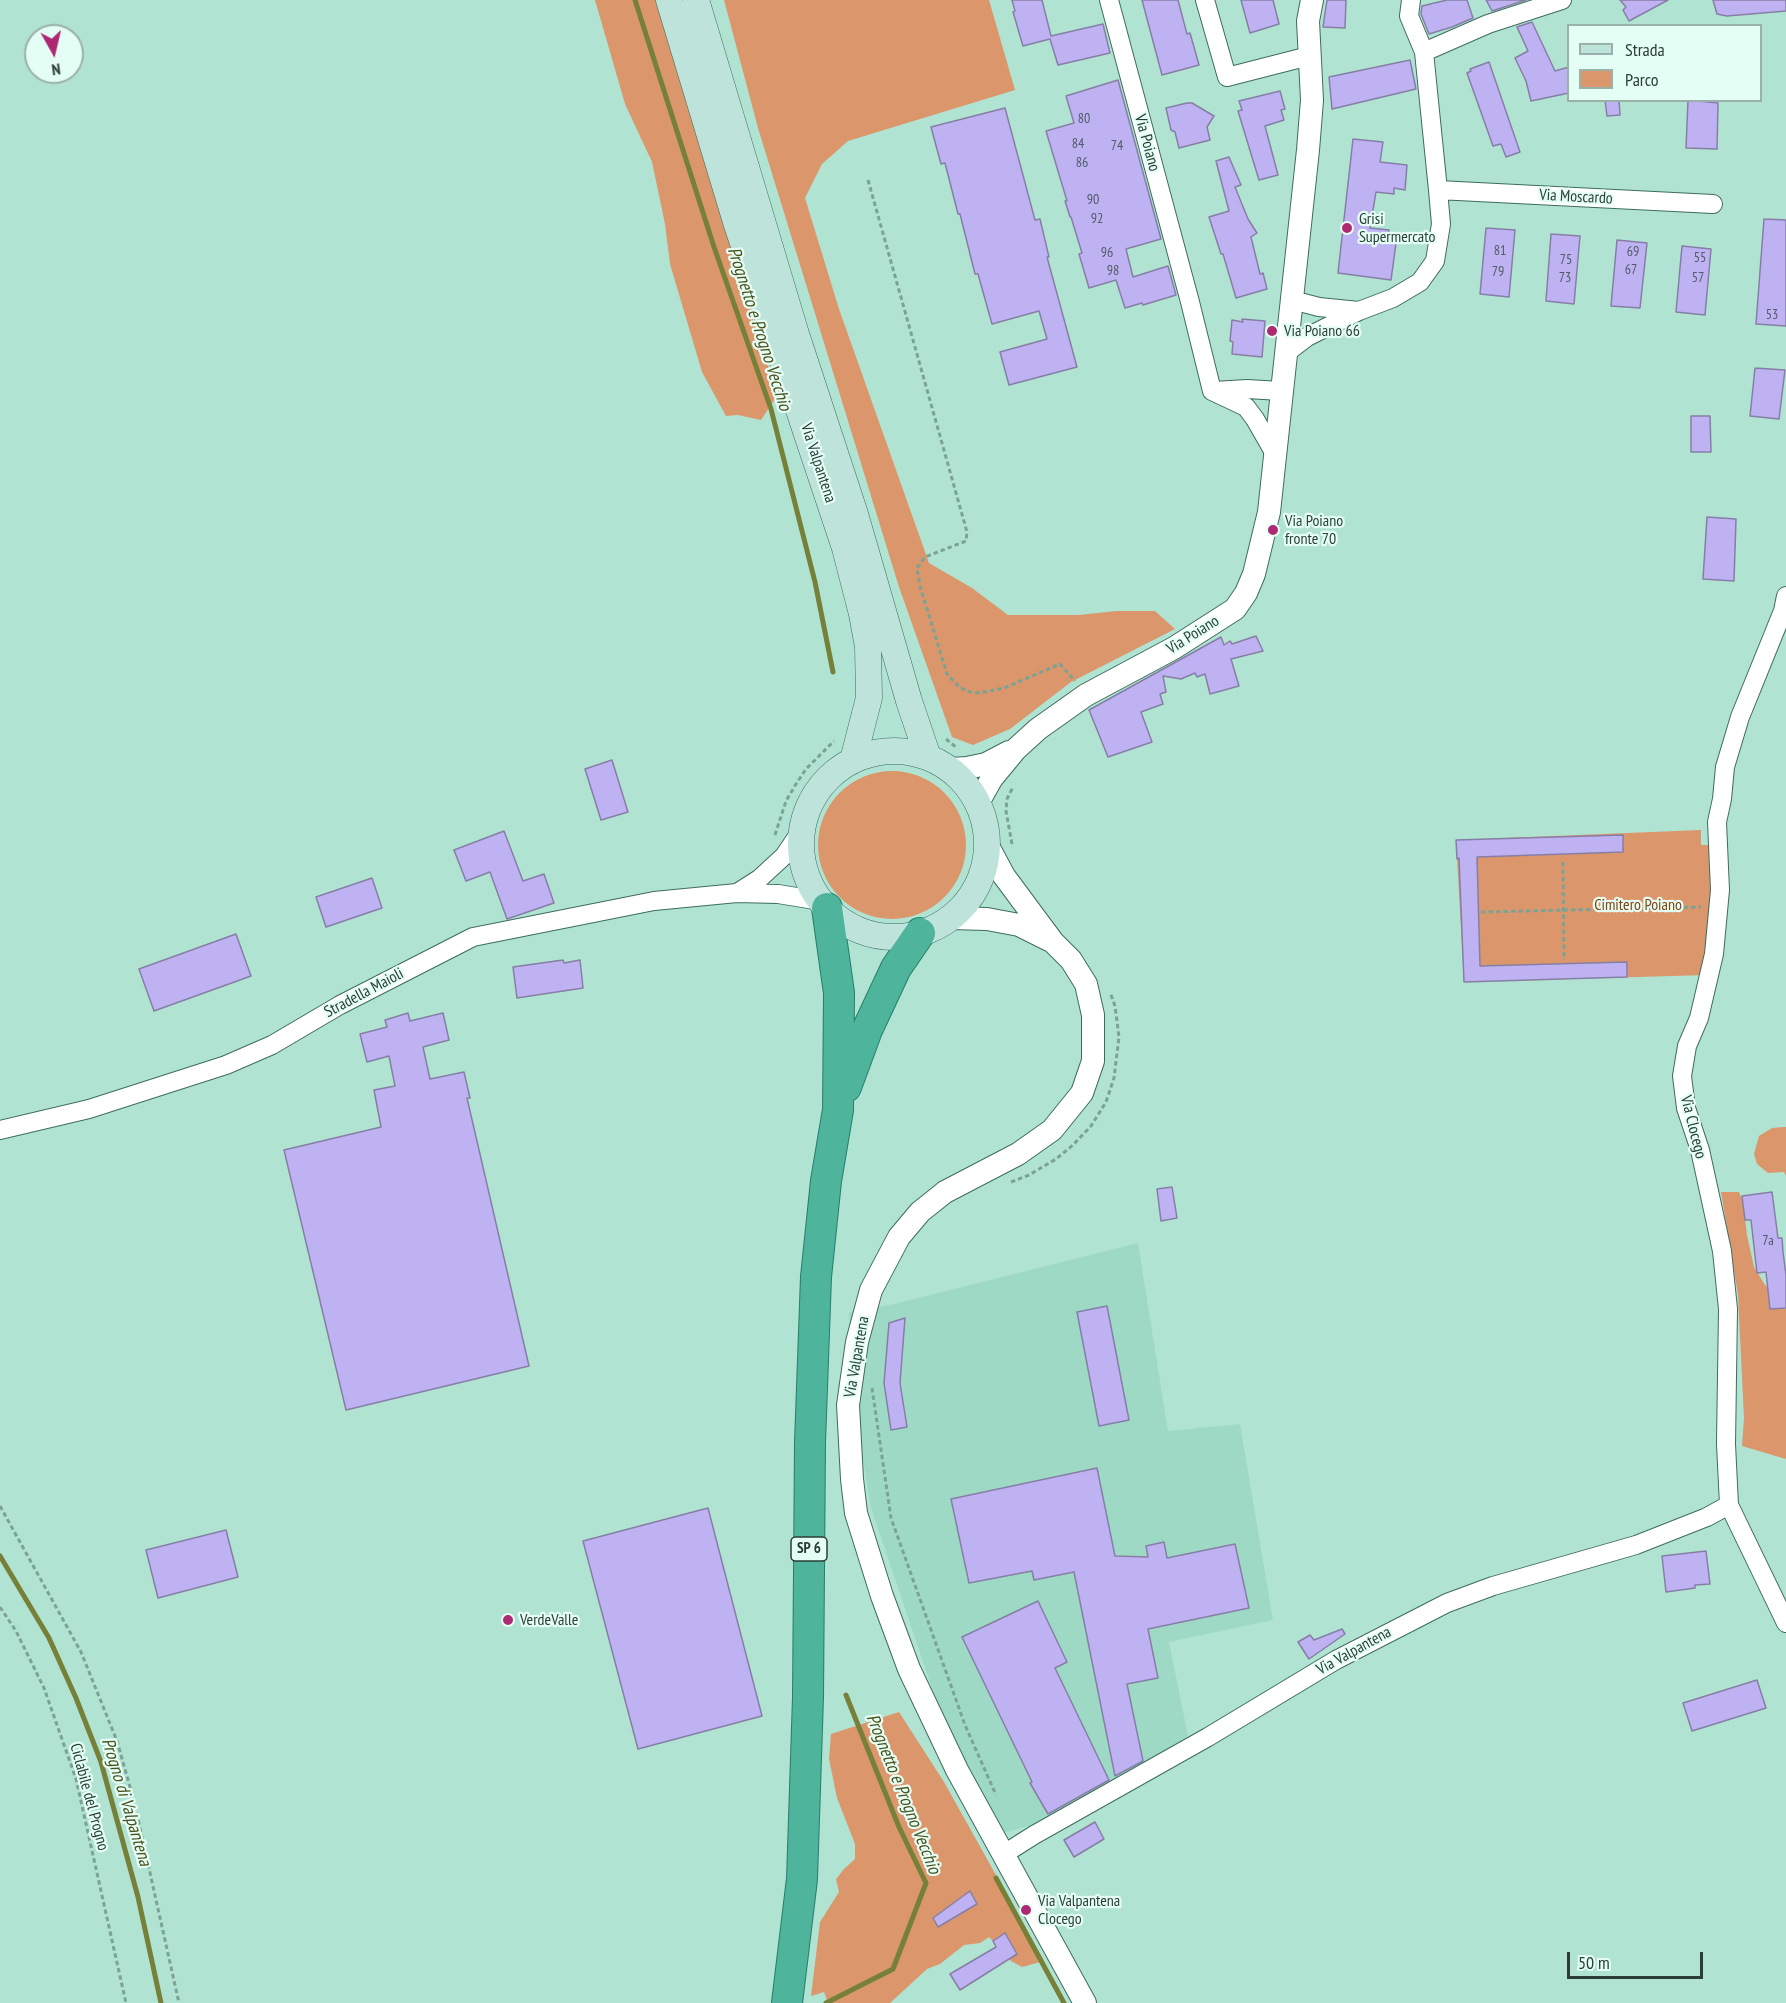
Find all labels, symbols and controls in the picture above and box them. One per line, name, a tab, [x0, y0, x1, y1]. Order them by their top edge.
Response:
north arrow	[24, 24, 84, 84]
legend	[1567, 24, 1762, 102]
text: Strada	[1625, 38, 1665, 61]
text: N	[51, 59, 62, 80]
text: Parco	[1625, 68, 1659, 91]
house number: 80	[1078, 111, 1090, 127]
street label: Via Poiano	[1130, 112, 1164, 174]
house number: 84	[1072, 136, 1084, 152]
house number: 74	[1111, 138, 1123, 154]
house number: 86	[1076, 155, 1088, 171]
street label: Via Moscardo	[1539, 185, 1613, 209]
house number: 90	[1087, 192, 1099, 208]
place label: Grisi Supermercato	[1359, 209, 1435, 247]
house number: 92	[1091, 211, 1103, 227]
marker: Grisi Supermercato	[1340, 221, 1354, 235]
house number: 81	[1494, 243, 1506, 259]
house number: 69	[1627, 244, 1639, 260]
water label: Prognetto e Progno Vecchio	[722, 245, 796, 413]
house number: 96	[1101, 245, 1113, 261]
house number: 55	[1694, 250, 1706, 266]
house number: 75	[1560, 252, 1572, 268]
house number: 67	[1625, 262, 1637, 278]
house number: 98	[1107, 263, 1119, 279]
house number: 79	[1492, 264, 1504, 280]
house number: 73	[1559, 270, 1571, 286]
house number: 57	[1692, 270, 1704, 286]
house number: 53	[1766, 307, 1778, 323]
place label: Via Poiano 66	[1284, 321, 1360, 341]
marker: Via Poiano 66	[1265, 324, 1279, 338]
street label: Via Valpantena	[796, 421, 840, 505]
place label: Via Poiano fronte 70	[1285, 511, 1343, 549]
marker: Via Poiano fronte 70	[1266, 523, 1280, 537]
street label: Via Poiano	[1163, 611, 1223, 659]
park label: Cimitero Poiano	[1594, 895, 1682, 915]
street label: Stradella Maioli	[321, 964, 407, 1022]
street label: Via Clocego	[1676, 1093, 1710, 1161]
house number: 7a	[1762, 1233, 1774, 1249]
street label: Via Valpantena	[840, 1315, 874, 1399]
road number: SP 6	[791, 1537, 827, 1561]
place label: VerdeValle	[520, 1610, 578, 1630]
marker: VerdeValle	[501, 1613, 515, 1627]
street label: Via Valpantena	[1313, 1623, 1395, 1679]
water label: Prognetto e Progno Vecchio	[861, 1711, 945, 1877]
water label: Progno di Valpantena	[96, 1736, 156, 1868]
street label: Ciclabile del Progno	[65, 1741, 113, 1853]
place label: Via Valpantena Clocego	[1038, 1891, 1120, 1929]
marker: Via Valpantena Clocego	[1019, 1903, 1033, 1917]
scale bar	[1570, 1940, 1706, 1978]
text: 50 m	[1578, 1951, 1610, 1974]

